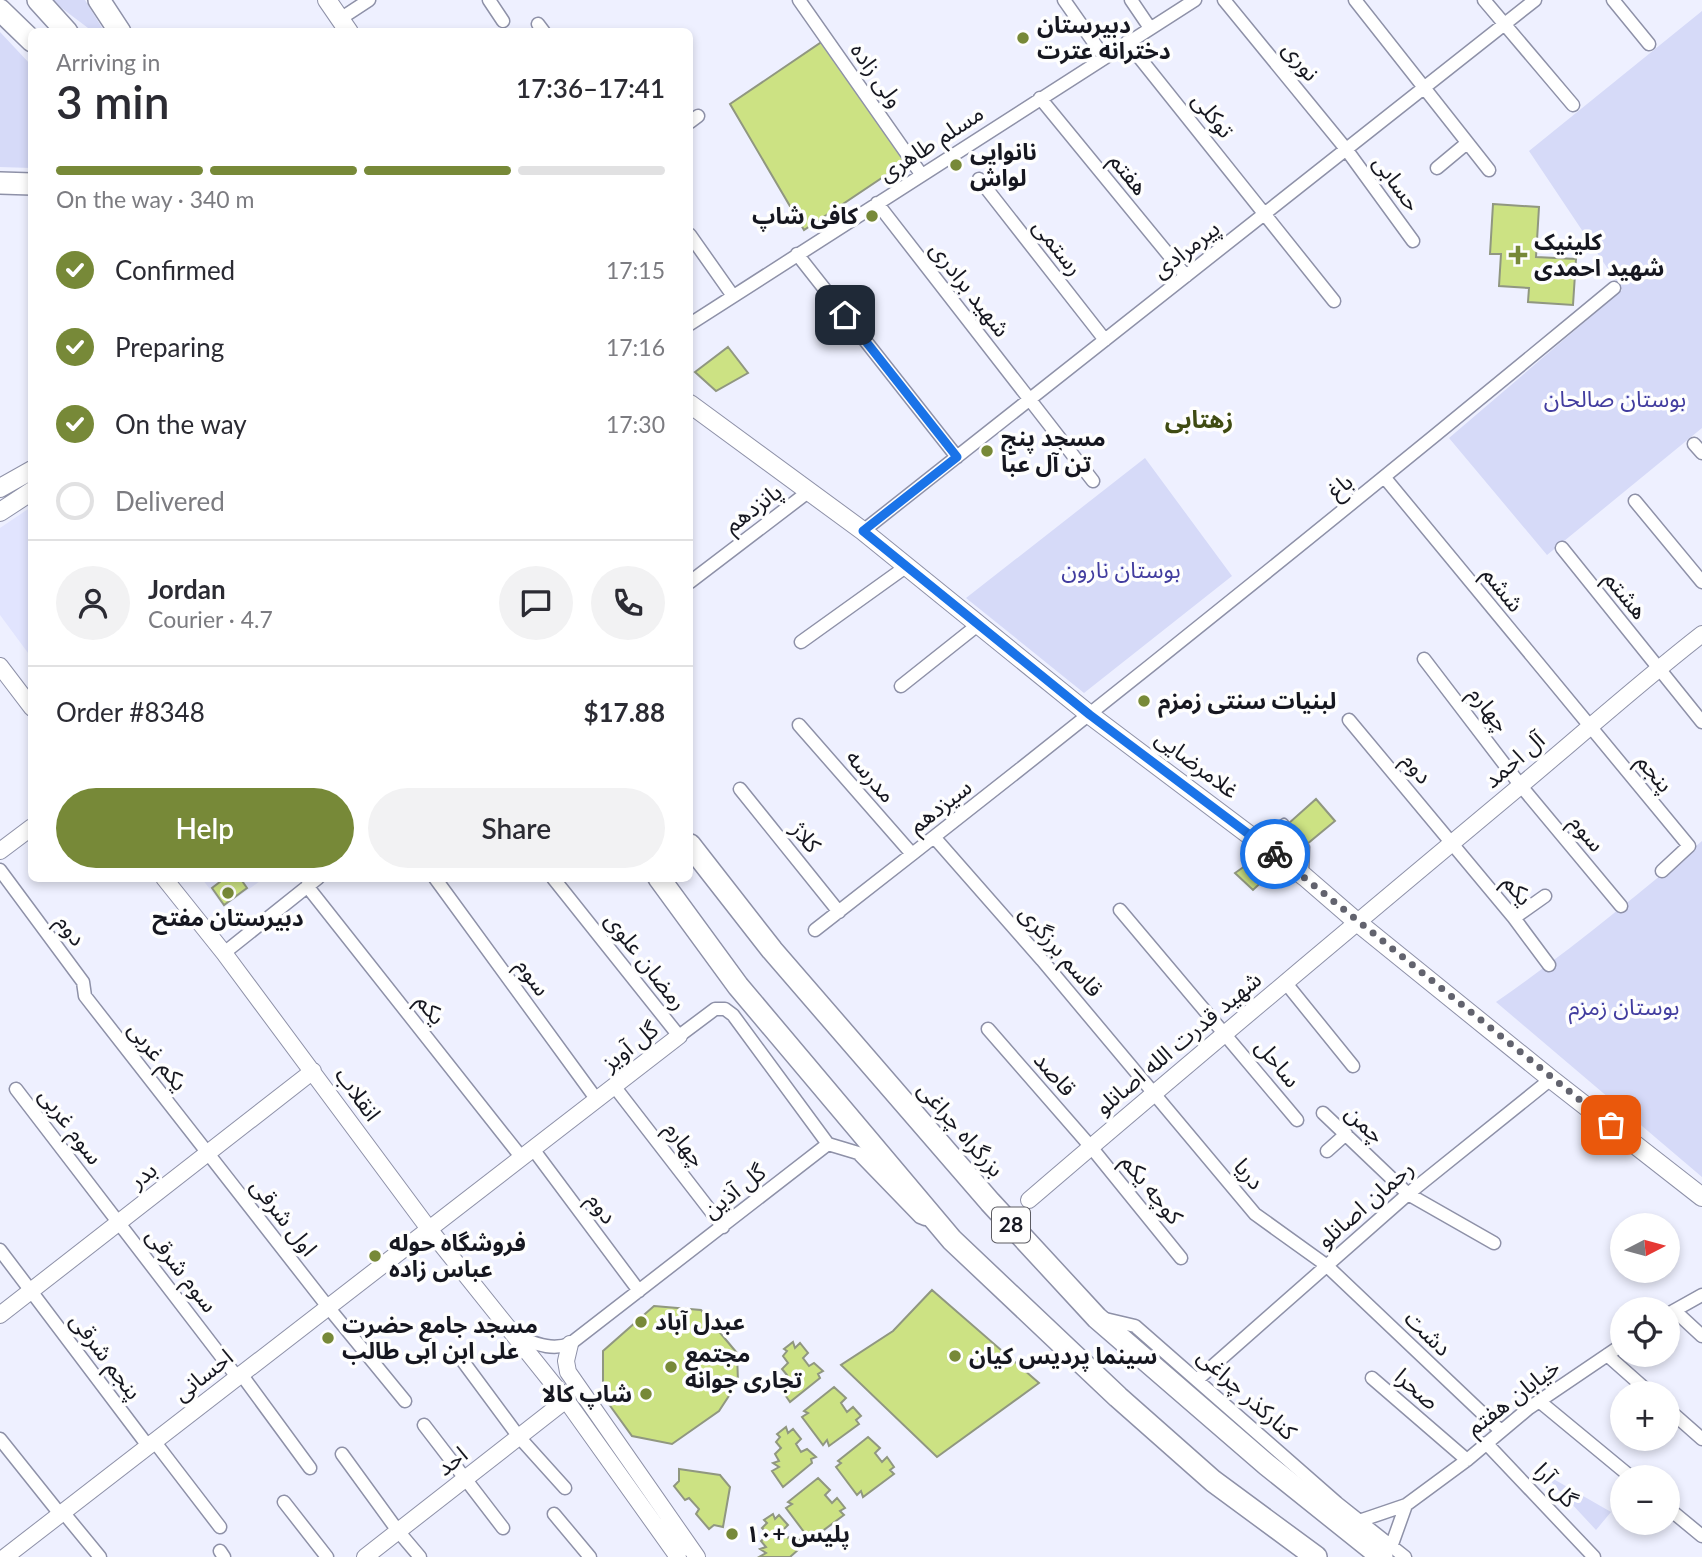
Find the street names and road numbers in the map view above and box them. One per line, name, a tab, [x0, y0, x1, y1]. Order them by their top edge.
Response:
street label: نوری	[1277, 35, 1326, 87]
street label: ولی زاده	[845, 37, 910, 113]
street label: توکلی	[1186, 86, 1241, 144]
street label: مسلم طاهری	[873, 98, 990, 190]
street label: هفتم	[1101, 147, 1155, 203]
street label: حسابی	[1368, 149, 1428, 216]
street label: رستمی	[1027, 212, 1090, 281]
street label: پیرمرادی	[1146, 213, 1226, 285]
street label: شهید برادری	[924, 235, 1017, 342]
street label: باغ	[1321, 467, 1360, 507]
street label: پانزدهم	[718, 476, 789, 541]
street label: ششم	[1474, 560, 1531, 619]
street label: هشتم	[1596, 564, 1655, 627]
street label: چهارم	[1459, 680, 1516, 740]
street label: غلامرضایی	[1150, 723, 1245, 804]
street label: آل احمد	[1477, 724, 1551, 794]
street label: مدرسه	[840, 743, 902, 808]
street label: دوم	[1393, 746, 1439, 792]
street label: پنجم	[1628, 747, 1680, 800]
street label: سیزدهم	[902, 772, 979, 842]
street label: سوم	[1560, 808, 1611, 860]
street label: کلاژ	[785, 814, 828, 859]
street label: یکم	[1495, 868, 1540, 913]
street label: قاسم برزگری	[1011, 899, 1109, 1005]
street label: رمضان علوی	[599, 906, 694, 1016]
street label: دوم	[47, 908, 93, 954]
street label: سوم	[507, 952, 557, 1004]
street label: شهید قدرت الله اصانلو	[1089, 965, 1267, 1121]
street label: یکم	[408, 987, 453, 1032]
street label: گل آویز	[595, 1014, 664, 1077]
street label: یکم غربی	[120, 1015, 195, 1098]
street label: ساحل	[1250, 1032, 1307, 1092]
street label: قاصد	[1029, 1045, 1083, 1101]
street label: انقلاب	[330, 1061, 388, 1126]
street label: بزرگراه چراغی	[911, 1075, 1011, 1183]
street label: سوم غربی	[30, 1081, 110, 1172]
street label: چمن	[1339, 1098, 1391, 1150]
street label: چهارم	[655, 1115, 712, 1175]
street label: کوچه یکم	[1113, 1148, 1190, 1232]
street label: دریا	[1228, 1152, 1271, 1195]
street label: رحمان اصانلو	[1310, 1153, 1419, 1254]
street label: بدر	[122, 1155, 162, 1195]
street label: گل آذین	[696, 1157, 771, 1223]
street label: اول شرقی	[245, 1172, 324, 1262]
street label: دوم	[578, 1186, 624, 1232]
road number: 28	[992, 1208, 1030, 1242]
street label: سوم شرقی	[137, 1222, 224, 1320]
street label: دشت	[1399, 1303, 1458, 1361]
street label: پنجم شرقی	[62, 1306, 149, 1407]
street label: کنارکذر چراغی	[1191, 1341, 1303, 1447]
street label: احسانی	[167, 1342, 238, 1406]
street label: خیابان هفتم	[1460, 1352, 1567, 1444]
street label: صحرا	[1389, 1361, 1445, 1416]
street label: احد	[430, 1440, 472, 1481]
street label: گل آرا	[1528, 1456, 1585, 1514]

